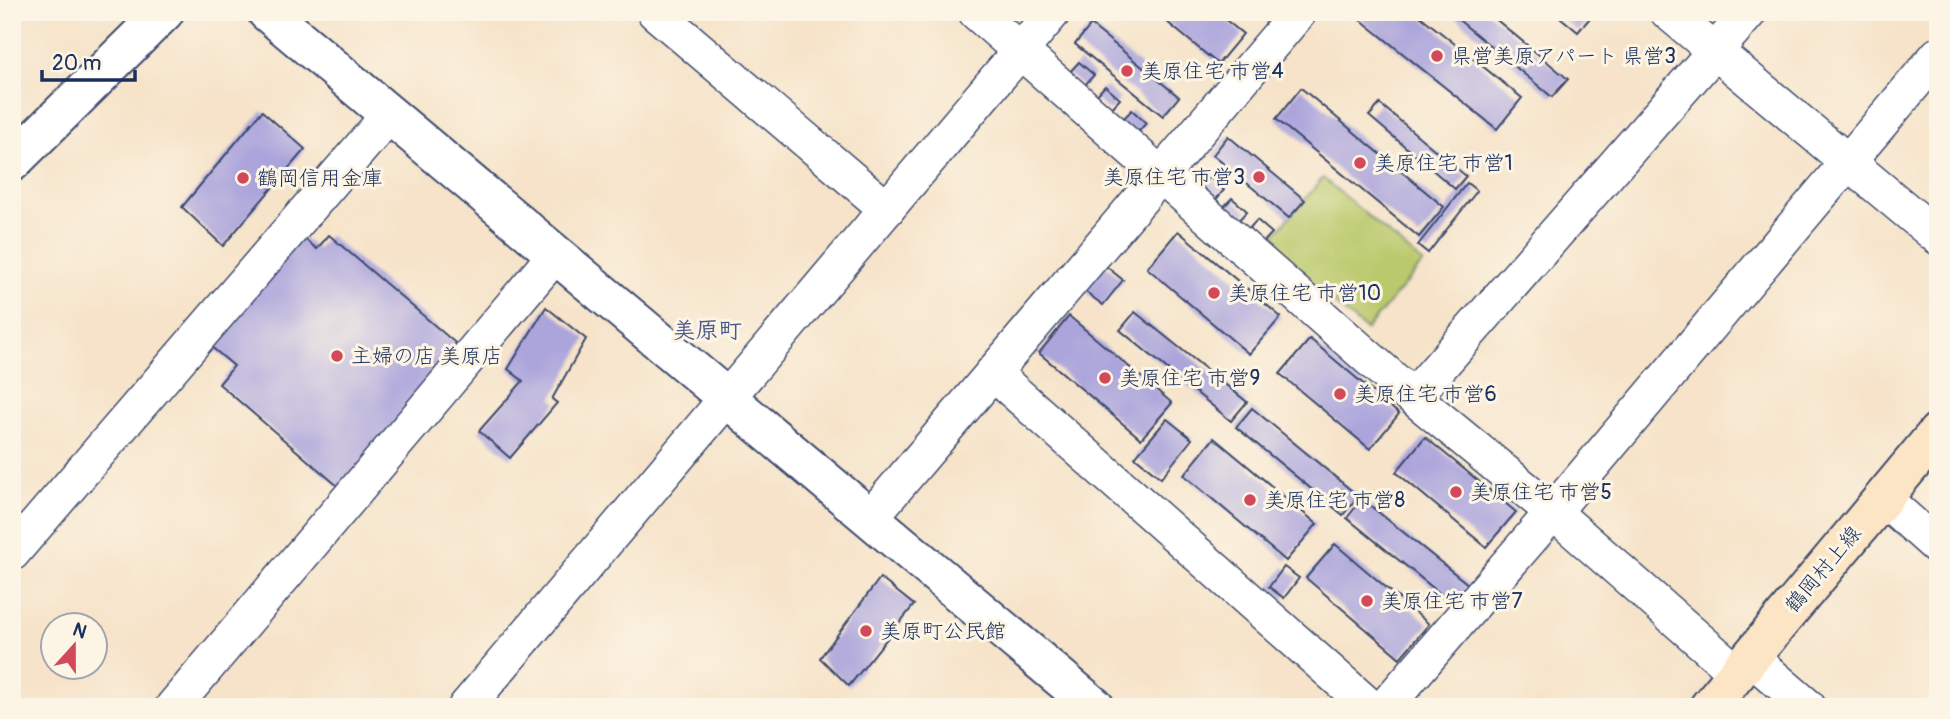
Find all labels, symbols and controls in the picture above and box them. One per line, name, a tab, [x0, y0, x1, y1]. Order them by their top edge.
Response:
scale bar	[42, 38, 135, 82]
place label: 県営美原アパート 県営3	[1451, 43, 1676, 70]
marker: 県営美原アパート 県営3	[1429, 48, 1445, 64]
text: 20 m	[52, 50, 101, 77]
place label: 美原住宅 市営4	[1141, 58, 1284, 85]
marker: 美原住宅 市営4	[1119, 63, 1135, 79]
place label: 美原住宅 市営1	[1374, 150, 1513, 177]
marker: 美原住宅 市営1	[1352, 155, 1368, 171]
place label: 美原住宅 市営3	[1103, 164, 1245, 191]
place label: 鶴岡信用金庫	[257, 165, 383, 192]
marker: 美原住宅 市営3	[1251, 169, 1267, 185]
marker: 鶴岡信用金庫	[235, 170, 251, 186]
place label: 美原住宅 市営10	[1228, 280, 1381, 307]
marker: 美原住宅 市営10	[1206, 285, 1222, 301]
district label: 美原町	[673, 316, 742, 345]
place label: 主婦の店 美原店	[351, 343, 503, 370]
marker: 主婦の店 美原店	[329, 348, 345, 364]
place label: 美原住宅 市営9	[1119, 365, 1260, 392]
marker: 美原住宅 市営9	[1097, 370, 1113, 386]
place label: 美原住宅 市営6	[1354, 381, 1497, 408]
marker: 美原住宅 市営6	[1332, 386, 1348, 402]
place label: 美原住宅 市営5	[1470, 479, 1612, 506]
marker: 美原住宅 市営5	[1448, 484, 1464, 500]
place label: 美原住宅 市営8	[1264, 487, 1405, 514]
marker: 美原住宅 市営8	[1242, 492, 1258, 508]
street label: 鶴岡村上線	[1779, 520, 1867, 618]
place label: 美原住宅 市営7	[1381, 588, 1523, 615]
marker: 美原住宅 市営7	[1359, 593, 1375, 609]
north arrow	[38, 610, 108, 680]
text: N	[69, 618, 90, 645]
place label: 美原町公民館	[880, 618, 1006, 645]
marker: 美原町公民館	[858, 623, 874, 639]

